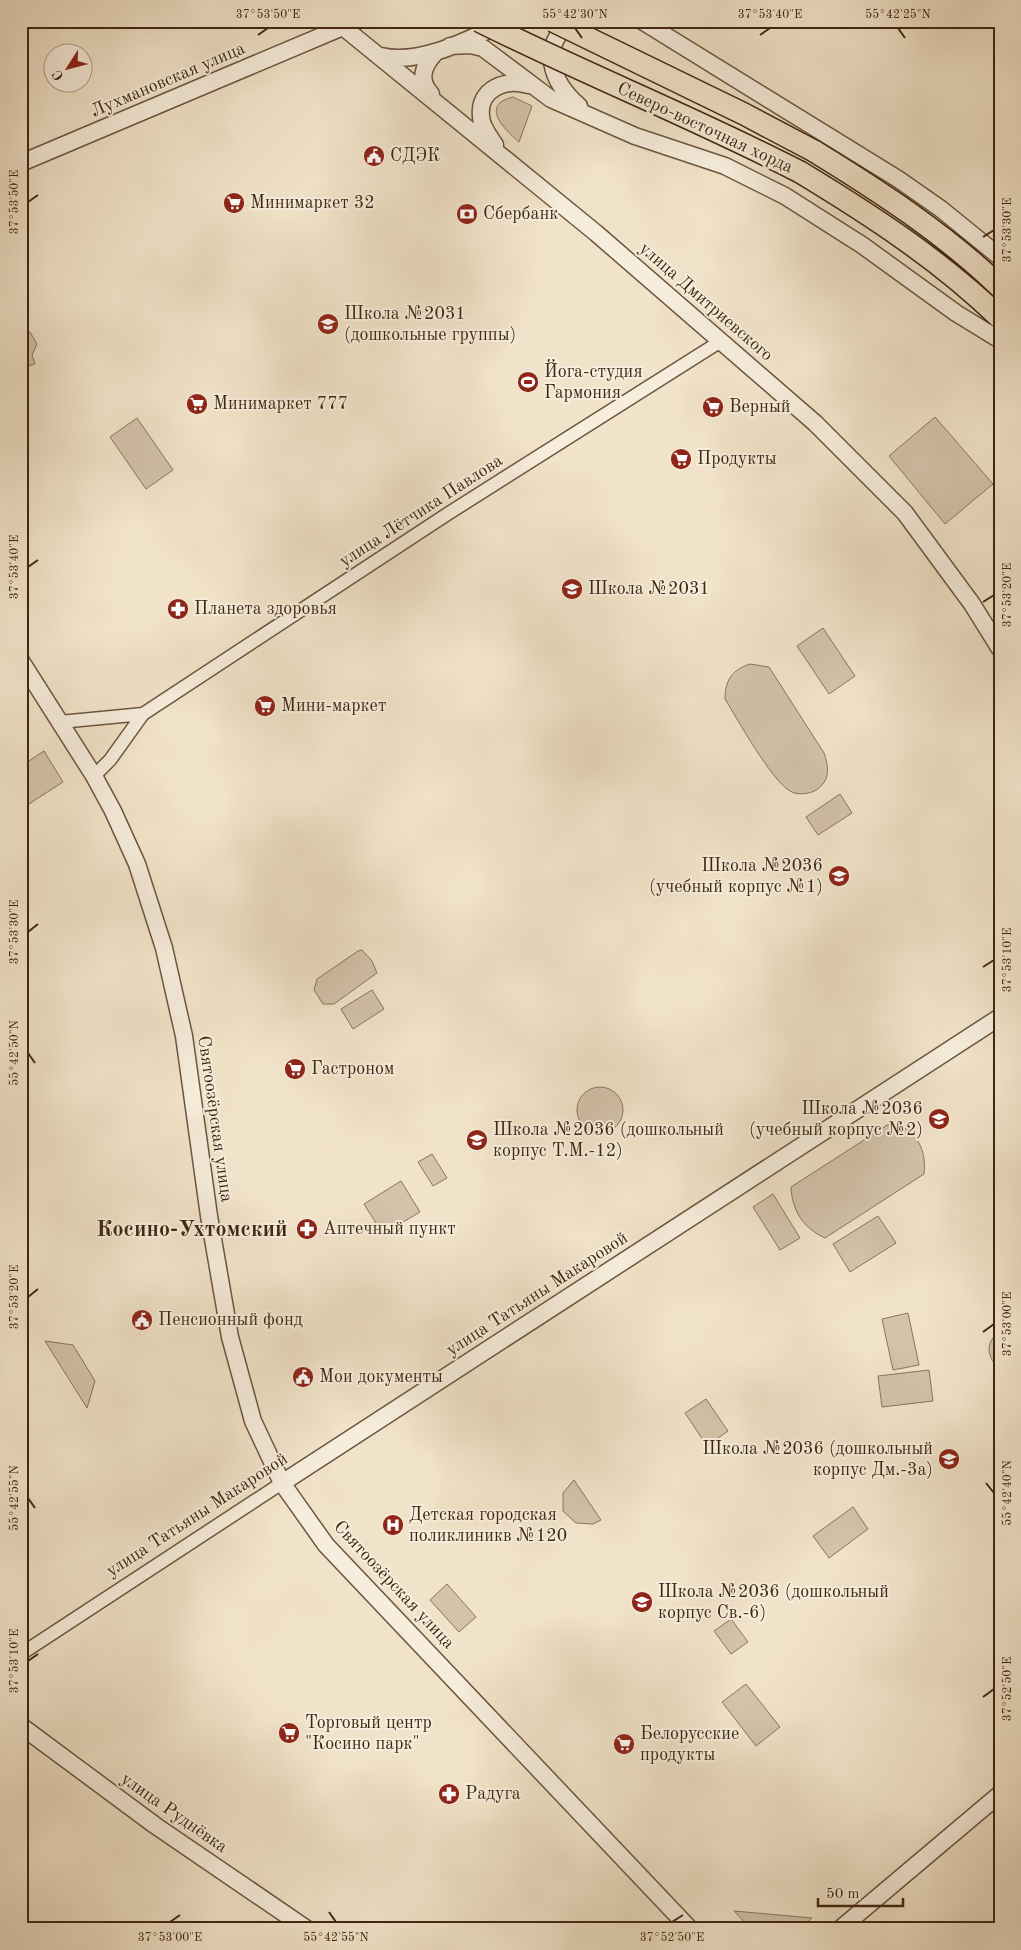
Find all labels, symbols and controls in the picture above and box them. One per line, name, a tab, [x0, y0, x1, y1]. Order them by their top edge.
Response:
text: 37°53'50"E	[236, 8, 300, 21]
text: 55°42'30"N	[542, 8, 608, 21]
text: 37°53'40"E	[738, 8, 802, 21]
text: 55°42'25"N	[865, 8, 931, 21]
street label: Лухмановская улица	[88, 39, 248, 121]
north arrow	[42, 42, 92, 92]
text: С	[50, 67, 67, 83]
street label: Северо-восточная хорда	[614, 79, 796, 177]
public building icon: СДЭК	[362, 144, 386, 168]
place label: СДЭК	[390, 147, 440, 165]
text: 37°53'50"E	[8, 170, 21, 234]
supermarket icon: Минимаркет 32	[222, 191, 246, 215]
place label: Минимаркет 32	[250, 194, 375, 212]
text: 37°53'30"E	[1001, 198, 1014, 262]
bank icon: Сбербанк	[455, 202, 479, 226]
place label: Сбербанк	[483, 205, 558, 223]
street label: улица Дмитриевского	[636, 239, 776, 365]
place label: Школа №2031 (дошкольные группы)	[344, 305, 516, 344]
school or university icon: Школа №2031 (дошкольные группы)	[316, 312, 340, 336]
place label: Йога-студия Гармония	[544, 359, 643, 402]
sports icon: Йога-студия Гармония	[516, 370, 540, 394]
supermarket icon: Минимаркет 777	[185, 392, 209, 416]
place label: Минимаркет 777	[213, 395, 348, 413]
supermarket icon: Верный	[701, 395, 725, 419]
place label: Верный	[729, 398, 790, 416]
supermarket icon: Продукты	[669, 447, 693, 471]
place label: Продукты	[697, 450, 777, 468]
street label: улица Лётчика Павлова	[336, 451, 506, 570]
text: 37°53'40"E	[8, 535, 21, 599]
text: 37°53'20"E	[1001, 563, 1014, 627]
school or university icon: Школа №2031	[560, 577, 584, 601]
place label: Школа №2031	[588, 580, 710, 598]
pharmacy icon: Планета здоровья	[166, 597, 190, 621]
place label: Планета здоровья	[194, 600, 337, 618]
supermarket icon: Мини-маркет	[253, 694, 277, 718]
place label: Мини-маркет	[281, 697, 386, 715]
place label: Школа №2036 (учебный корпус №1)	[649, 857, 823, 896]
school or university icon: Школа №2036 (учебный корпус №1)	[827, 864, 851, 888]
text: 37°53'30"E	[8, 900, 21, 964]
text: 37°53'10"E	[1001, 928, 1014, 992]
text: 55°42'50"N	[8, 1020, 21, 1086]
street label: Святоозёрская улица	[194, 1035, 236, 1204]
supermarket icon: Гастроном	[283, 1057, 307, 1081]
place label: Гастроном	[311, 1060, 394, 1078]
place label: Школа №2036 (учебный корпус №2)	[749, 1100, 923, 1139]
school or university icon: Школа №2036 (учебный корпус №2)	[927, 1107, 951, 1131]
place label: Школа №2036 (дошкольный корпус Т.М.-12)	[493, 1120, 724, 1160]
school or university icon: Школа №2036 (дошкольный корпус Т.М.-12)	[465, 1128, 489, 1152]
pharmacy icon: Аптечный пункт	[295, 1217, 319, 1241]
district label: Косино-Ухтомский	[96, 1219, 288, 1241]
place label: Аптечный пункт	[323, 1220, 456, 1238]
street label: улица Татьяны Макаровой	[443, 1229, 631, 1359]
text: 37°53'20"E	[8, 1265, 21, 1329]
text: 37°53'00"E	[1001, 1292, 1014, 1356]
public building icon: Пенсионный фонд	[130, 1308, 154, 1332]
place label: Пенсионный фонд	[158, 1311, 303, 1330]
public building icon: Мои документы	[291, 1365, 315, 1389]
place label: Мои документы	[319, 1368, 443, 1386]
place label: Школа №2036 (дошкольный корпус Дм.-3а)	[702, 1439, 933, 1479]
school or university icon: Школа №2036 (дошкольный корпус Дм.-3а)	[937, 1447, 961, 1471]
street label: улица Татьяны Макаровой	[103, 1450, 291, 1580]
text: 55°42'40"N	[1001, 1460, 1014, 1526]
text: 55°42'55"N	[8, 1465, 21, 1531]
place label: Детская городская поликлиникв №120	[409, 1506, 567, 1545]
hospital icon: Детская городская поликлиникв №120	[381, 1513, 405, 1537]
street label: Святоозёрская улица	[330, 1517, 458, 1653]
place label: Школа №2036 (дошкольный корпус Св.-6)	[658, 1582, 889, 1622]
school or university icon: Школа №2036 (дошкольный корпус Св.-6)	[630, 1590, 654, 1614]
text: 37°53'10"E	[8, 1629, 21, 1693]
text: 37°52'50"E	[1001, 1657, 1014, 1721]
place label: Торговый центр "Косино парк"	[305, 1714, 432, 1753]
supermarket icon: Торговый центр "Косино парк"	[277, 1721, 301, 1745]
place label: Белорусские продукты	[640, 1725, 739, 1764]
supermarket icon: Белорусские продукты	[612, 1732, 636, 1756]
street label: улица Руднёвка	[117, 1770, 231, 1856]
pharmacy icon: Радуга	[437, 1782, 461, 1806]
place label: Радуга	[465, 1785, 521, 1803]
scale bar	[818, 1875, 904, 1907]
text: 50 m	[826, 1887, 860, 1902]
text: 37°53'00"E	[138, 1931, 202, 1944]
text: 55°42'55"N	[303, 1931, 369, 1944]
text: 37°52'50"E	[640, 1931, 704, 1944]

